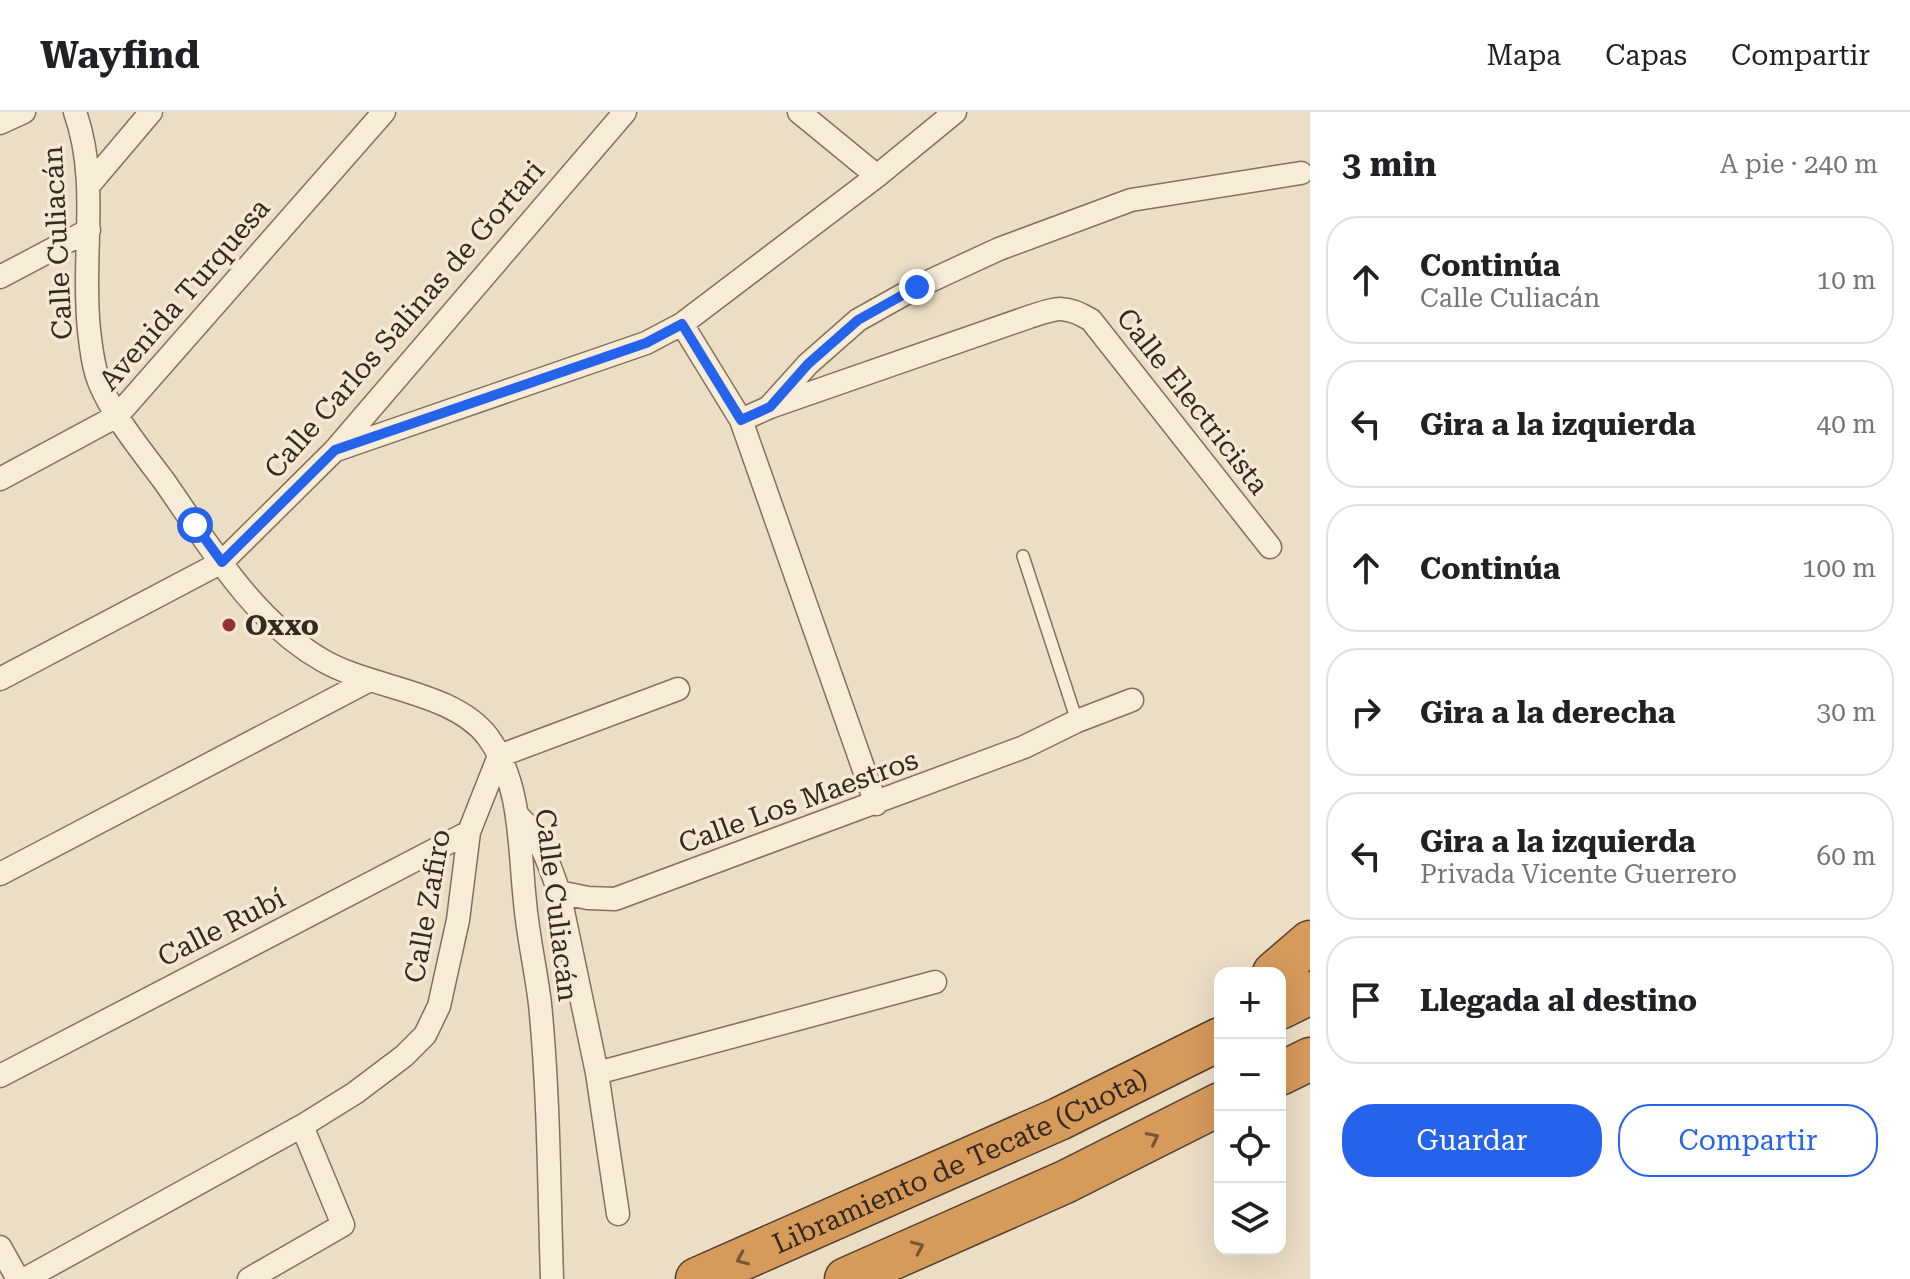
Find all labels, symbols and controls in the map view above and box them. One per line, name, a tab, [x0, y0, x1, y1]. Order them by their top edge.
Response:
text: Wayfind	[40, 33, 200, 77]
text: Mapa	[1486, 39, 1561, 72]
text: Capas	[1605, 39, 1687, 72]
text: Compartir	[1731, 39, 1870, 72]
text: 3 min	[1342, 144, 1437, 184]
street label: Calle Culiacán	[36, 145, 79, 341]
text: A pie · 240 m	[1720, 149, 1878, 179]
street label: Calle Carlos Salinas de Gortari	[258, 154, 551, 485]
street label: Avenida Turquesa	[92, 192, 277, 397]
text: Continúa	[1420, 248, 1560, 283]
icon: ahead	[1344, 258, 1388, 302]
text: 10 m	[1817, 265, 1876, 295]
route end	[899, 269, 935, 305]
text: Calle Culiacán	[1420, 283, 1600, 313]
street label: Calle Electricista	[1110, 302, 1276, 501]
icon: left	[1344, 402, 1388, 446]
text: Gira a la izquierda	[1420, 407, 1696, 442]
text: 40 m	[1817, 409, 1876, 439]
route start	[177, 507, 213, 543]
icon: ahead	[1344, 546, 1388, 590]
text: Continúa	[1420, 551, 1560, 586]
text: 100 m	[1802, 553, 1876, 583]
place label: Oxxo	[245, 609, 319, 642]
marker: Oxxo	[220, 616, 238, 634]
icon: right	[1344, 690, 1388, 734]
text: Gira a la derecha	[1420, 695, 1675, 730]
text: 30 m	[1817, 697, 1876, 727]
street label: Calle Los Maestros	[674, 743, 922, 860]
street label: Calle Culiacán	[528, 807, 585, 1003]
text: Gira a la izquierda	[1420, 824, 1696, 859]
street label: Calle Zafiro	[398, 827, 457, 985]
icon: left	[1344, 834, 1388, 878]
text: 60 m	[1817, 841, 1876, 871]
text: Privada Vicente Guerrero	[1420, 859, 1737, 889]
street label: Calle Rubí	[152, 881, 290, 974]
map controls	[1214, 967, 1286, 1255]
button: +	[1214, 967, 1286, 1039]
icon: arrive	[1344, 978, 1388, 1022]
text: Llegada al destino	[1420, 983, 1697, 1018]
button: −	[1214, 1039, 1286, 1111]
street label: Libramiento de Tecate (Cuota)	[767, 1062, 1153, 1261]
button: Guardar	[1342, 1104, 1602, 1177]
button: Compartir	[1618, 1104, 1878, 1177]
button: locate	[1214, 1111, 1286, 1183]
one-way arrow	[1145, 1132, 1160, 1147]
button: layers	[1214, 1183, 1286, 1255]
one-way arrow	[909, 1241, 924, 1257]
one-way arrow	[736, 1249, 751, 1265]

